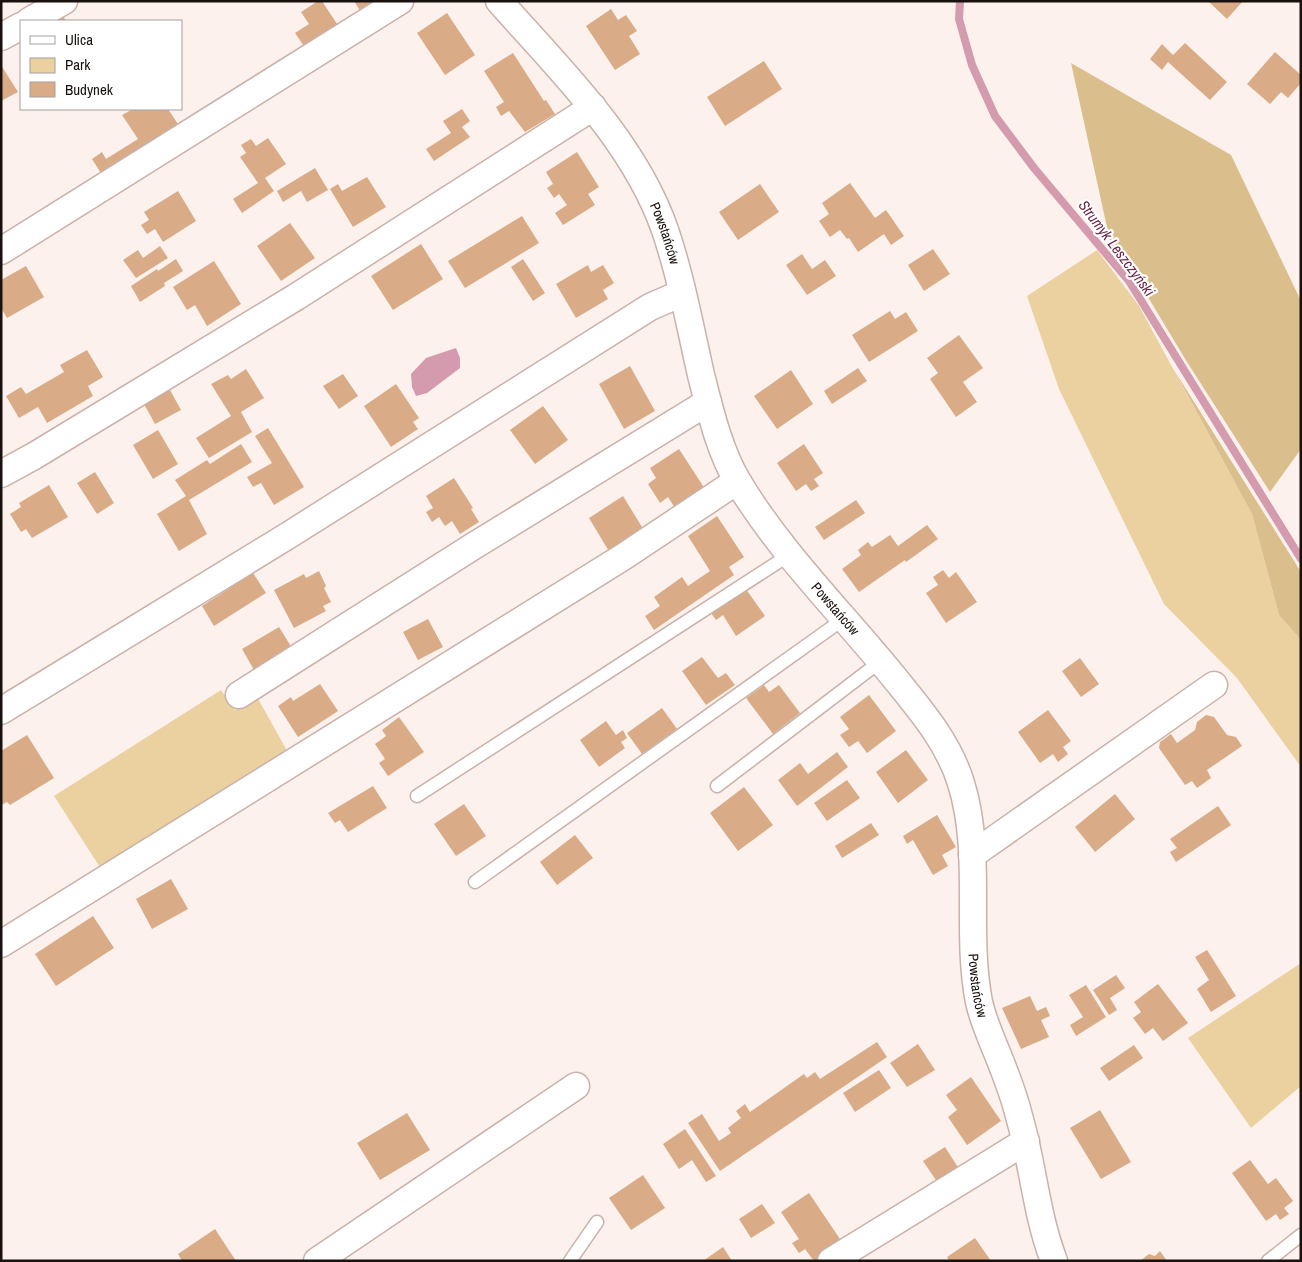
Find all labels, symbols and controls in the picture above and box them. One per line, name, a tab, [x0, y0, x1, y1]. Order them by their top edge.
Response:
legend	[20, 20, 182, 110]
text: Ulica	[65, 29, 93, 50]
text: Park	[65, 54, 91, 75]
text: Budynek	[65, 79, 114, 100]
water label: Strumyk Leszczyński	[1074, 196, 1160, 301]
street label: Powstańców	[646, 199, 684, 267]
street label: Powstańców	[807, 579, 864, 640]
street label: Powstańców	[965, 953, 992, 1020]

